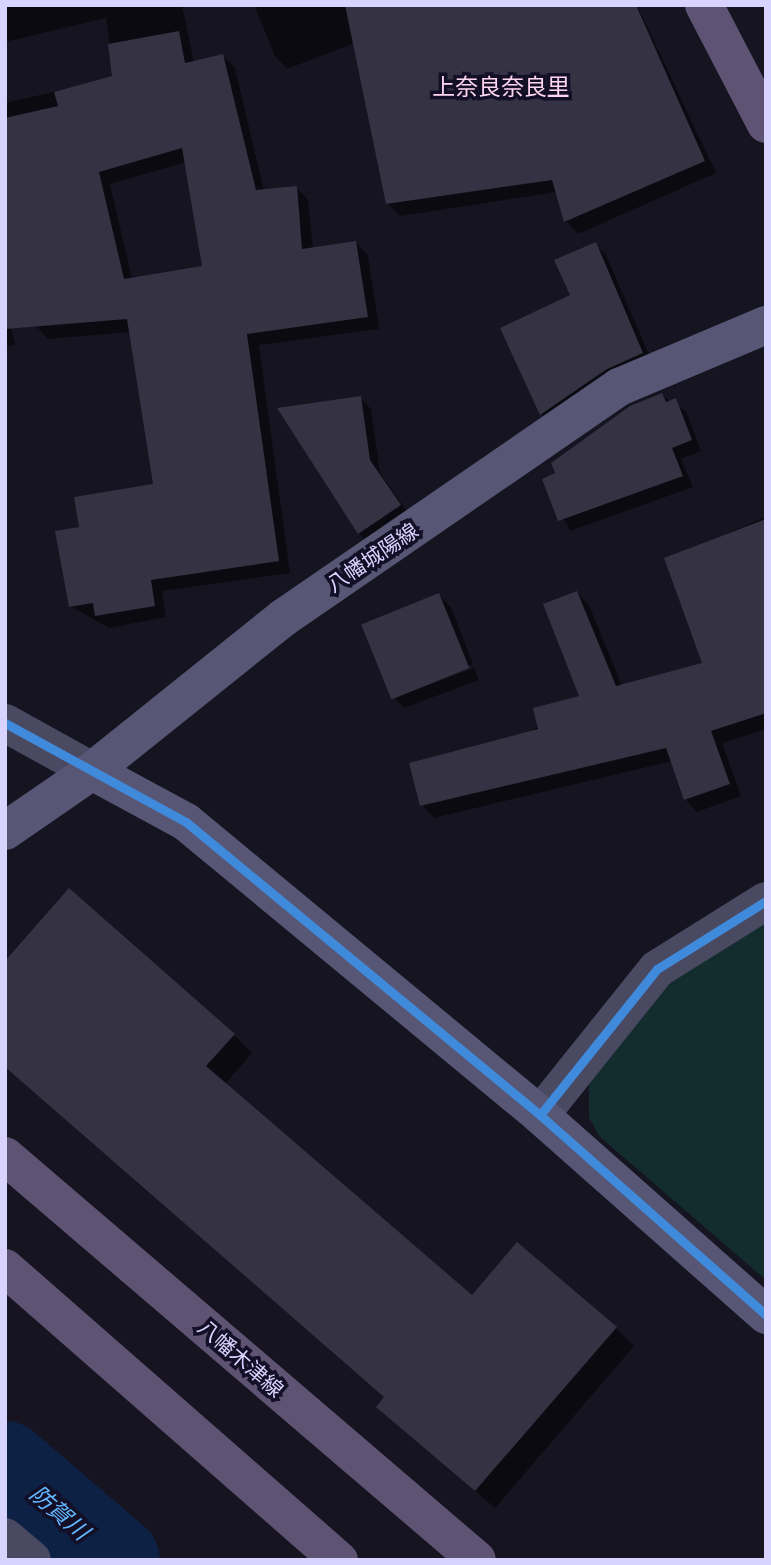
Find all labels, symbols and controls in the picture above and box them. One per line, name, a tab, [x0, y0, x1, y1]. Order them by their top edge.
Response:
district label: 上奈良奈良里	[432, 72, 570, 100]
street label: 八幡城陽線	[321, 517, 423, 597]
street label: 八幡木津線	[193, 1314, 289, 1402]
water label: 防賀川	[25, 1479, 95, 1545]

